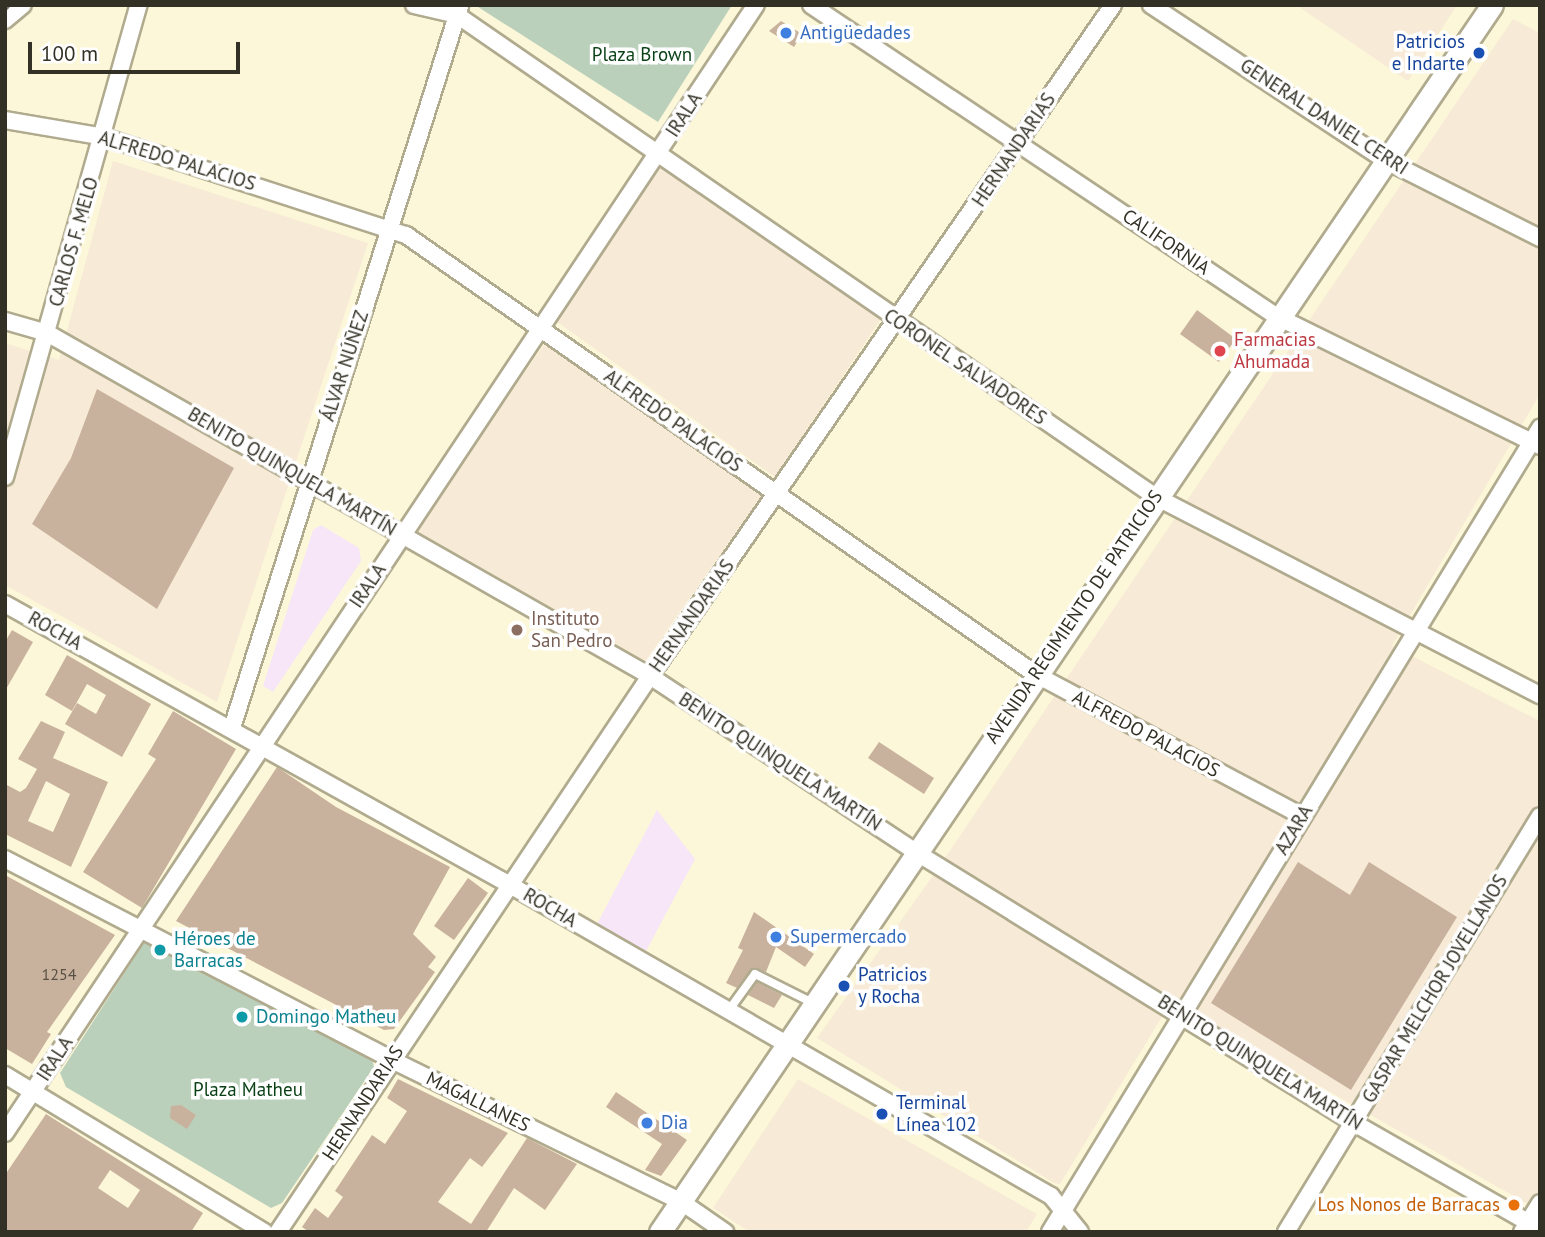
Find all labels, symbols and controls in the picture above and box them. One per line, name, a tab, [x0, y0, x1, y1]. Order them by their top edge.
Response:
place label: Antigüedades	[800, 22, 911, 44]
marker: Antigüedades	[778, 25, 794, 41]
scale bar	[32, 28, 243, 72]
place label: Patricios e Indarte	[1392, 31, 1465, 75]
text: 100 m	[41, 40, 98, 67]
park label: Plaza Brown	[592, 44, 692, 66]
marker: Patricios e Indarte	[1471, 45, 1487, 61]
street label: GENERAL DANIEL CERRI	[1235, 54, 1413, 180]
street label: IRALA	[661, 88, 707, 142]
street label: HERNANDARIAS	[968, 89, 1060, 211]
street label: ALFREDO PALACIOS	[96, 126, 258, 196]
street label: CARLOS F. MELO	[44, 174, 104, 310]
street label: CALIFORNIA	[1118, 204, 1214, 280]
street label: CORONEL SALVADORES	[879, 304, 1051, 430]
street label: ÁLVAR NÚÑEZ	[316, 308, 374, 424]
place label: Farmacias Ahumada	[1234, 329, 1316, 373]
marker: Farmacias Ahumada	[1212, 343, 1228, 359]
street label: ALFREDO PALACIOS	[600, 365, 746, 477]
street label: BENITO QUINQUELA MARTÍN	[183, 403, 401, 541]
street label: AVENIDA REGIMIENTO DE PATRICIOS	[980, 486, 1168, 748]
street label: HERNANDARIAS	[645, 555, 739, 677]
street label: IRALA	[345, 560, 391, 612]
street label: ROCHA	[24, 607, 86, 655]
place label: Instituto San Pedro	[531, 608, 612, 652]
marker: Instituto San Pedro	[509, 622, 525, 638]
street label: ALFREDO PALACIOS	[1069, 686, 1223, 782]
street label: BENITO QUINQUELA MARTÍN	[674, 688, 886, 836]
street label: AZARA	[1270, 801, 1318, 859]
street label: GASPAR MELCHOR JOVELLANOS	[1358, 871, 1512, 1107]
street label: ROCHA	[519, 884, 581, 932]
place label: Supermercado	[790, 926, 907, 948]
place label: Héroes de Barracas	[174, 928, 256, 972]
marker: Supermercado	[768, 929, 784, 945]
marker: Héroes de Barracas	[152, 942, 168, 958]
house number: 1254	[42, 964, 76, 984]
place label: Patricios y Rocha	[858, 964, 927, 1008]
marker: Patricios y Rocha	[836, 978, 852, 994]
street label: BENITO QUINQUELA MARTÍN	[1153, 990, 1367, 1136]
place label: Domingo Matheu	[256, 1006, 396, 1028]
marker: Domingo Matheu	[234, 1009, 250, 1025]
street label: IRALA	[32, 1032, 78, 1086]
street label: HERNANDARIAS	[317, 1041, 409, 1165]
street label: MAGALLANES	[423, 1067, 533, 1137]
park label: Plaza Matheu	[193, 1079, 303, 1101]
place label: Terminal Línea 102	[896, 1092, 977, 1136]
marker: Terminal Línea 102	[874, 1106, 890, 1122]
place label: Dia	[661, 1112, 688, 1134]
marker: Dia	[639, 1115, 655, 1131]
place label: Los Nonos de Barracas	[1318, 1194, 1500, 1216]
marker: Los Nonos de Barracas	[1506, 1197, 1522, 1213]

